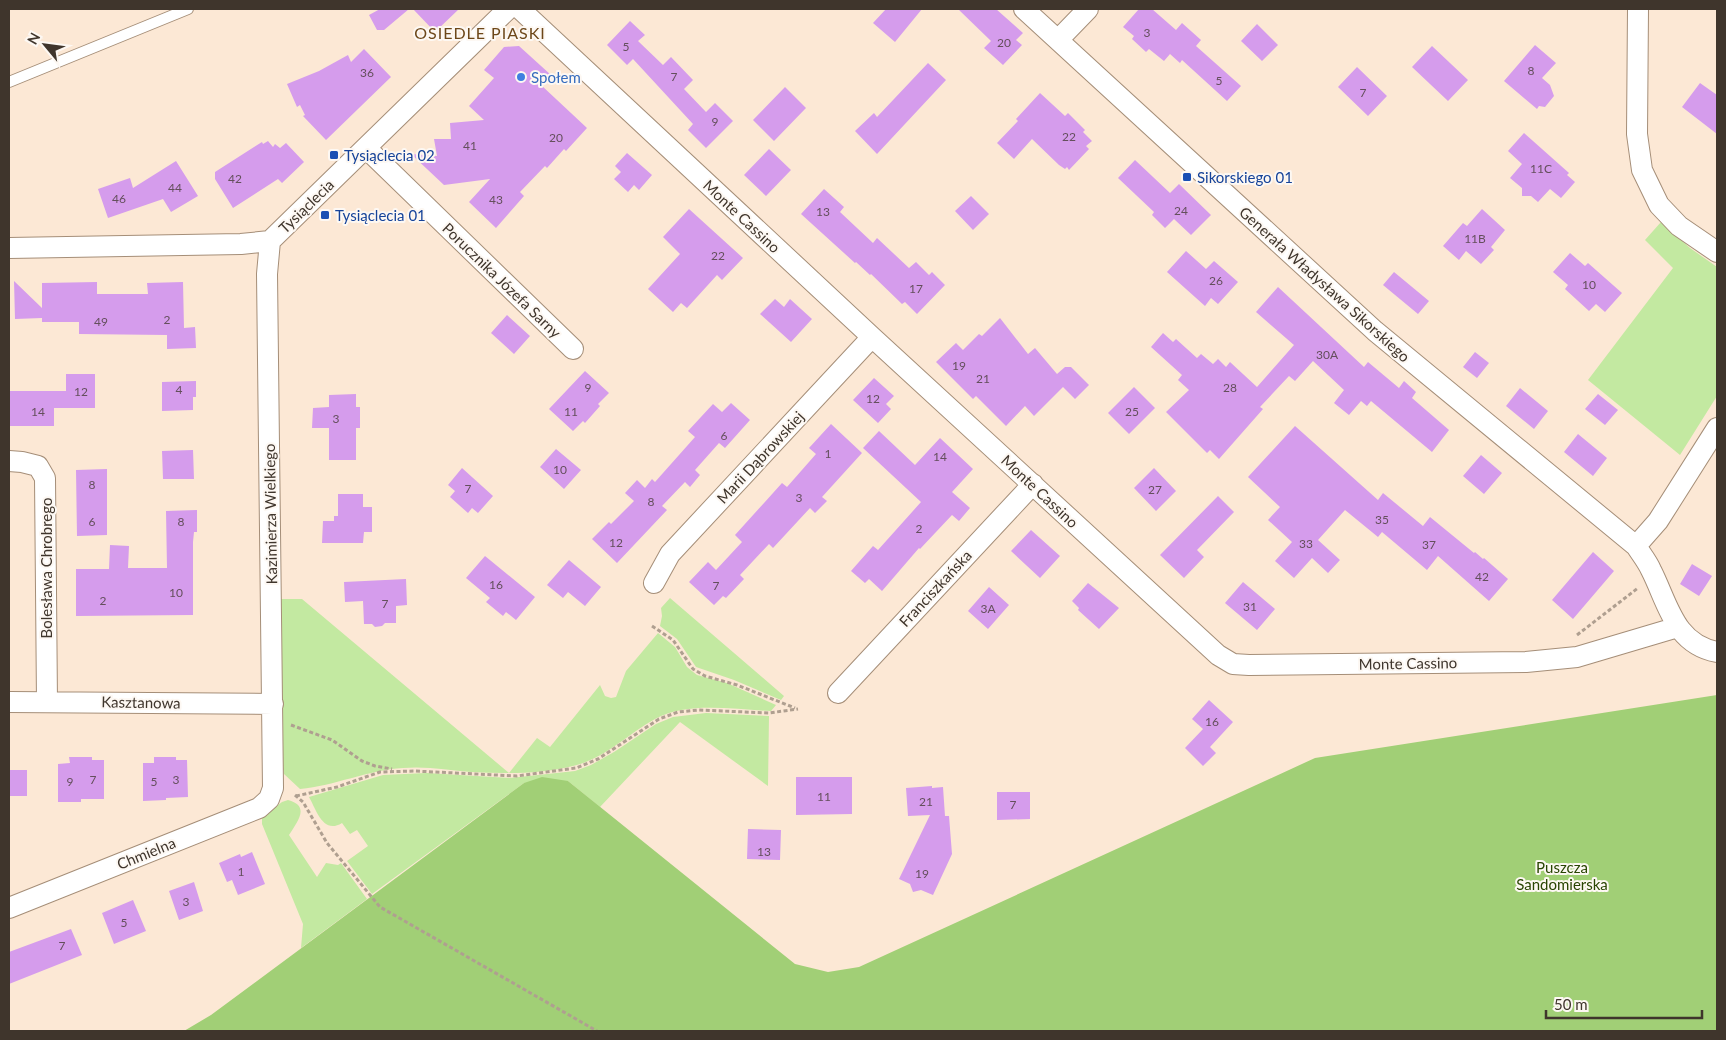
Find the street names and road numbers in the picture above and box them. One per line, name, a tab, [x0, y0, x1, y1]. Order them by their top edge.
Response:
street label: Tysiąclecia	[275, 175, 337, 237]
street label: Monte Cassino	[700, 176, 784, 256]
street label: Generała Władysława Sikorskiego	[1236, 203, 1414, 365]
street label: Porucznika Józefa Sarny	[439, 219, 565, 341]
street label: Marii Dąbrowskiej	[713, 407, 807, 507]
street label: Kazimierza Wielkiego	[260, 443, 280, 585]
street label: Monte Cassino	[998, 451, 1082, 531]
street label: Bolesława Chrobrego	[37, 498, 55, 638]
street label: Franciszkańska	[895, 546, 975, 630]
street label: Monte Cassino	[1359, 653, 1457, 673]
street label: Kasztanowa	[101, 692, 181, 712]
street label: Chmielna	[114, 833, 178, 873]

